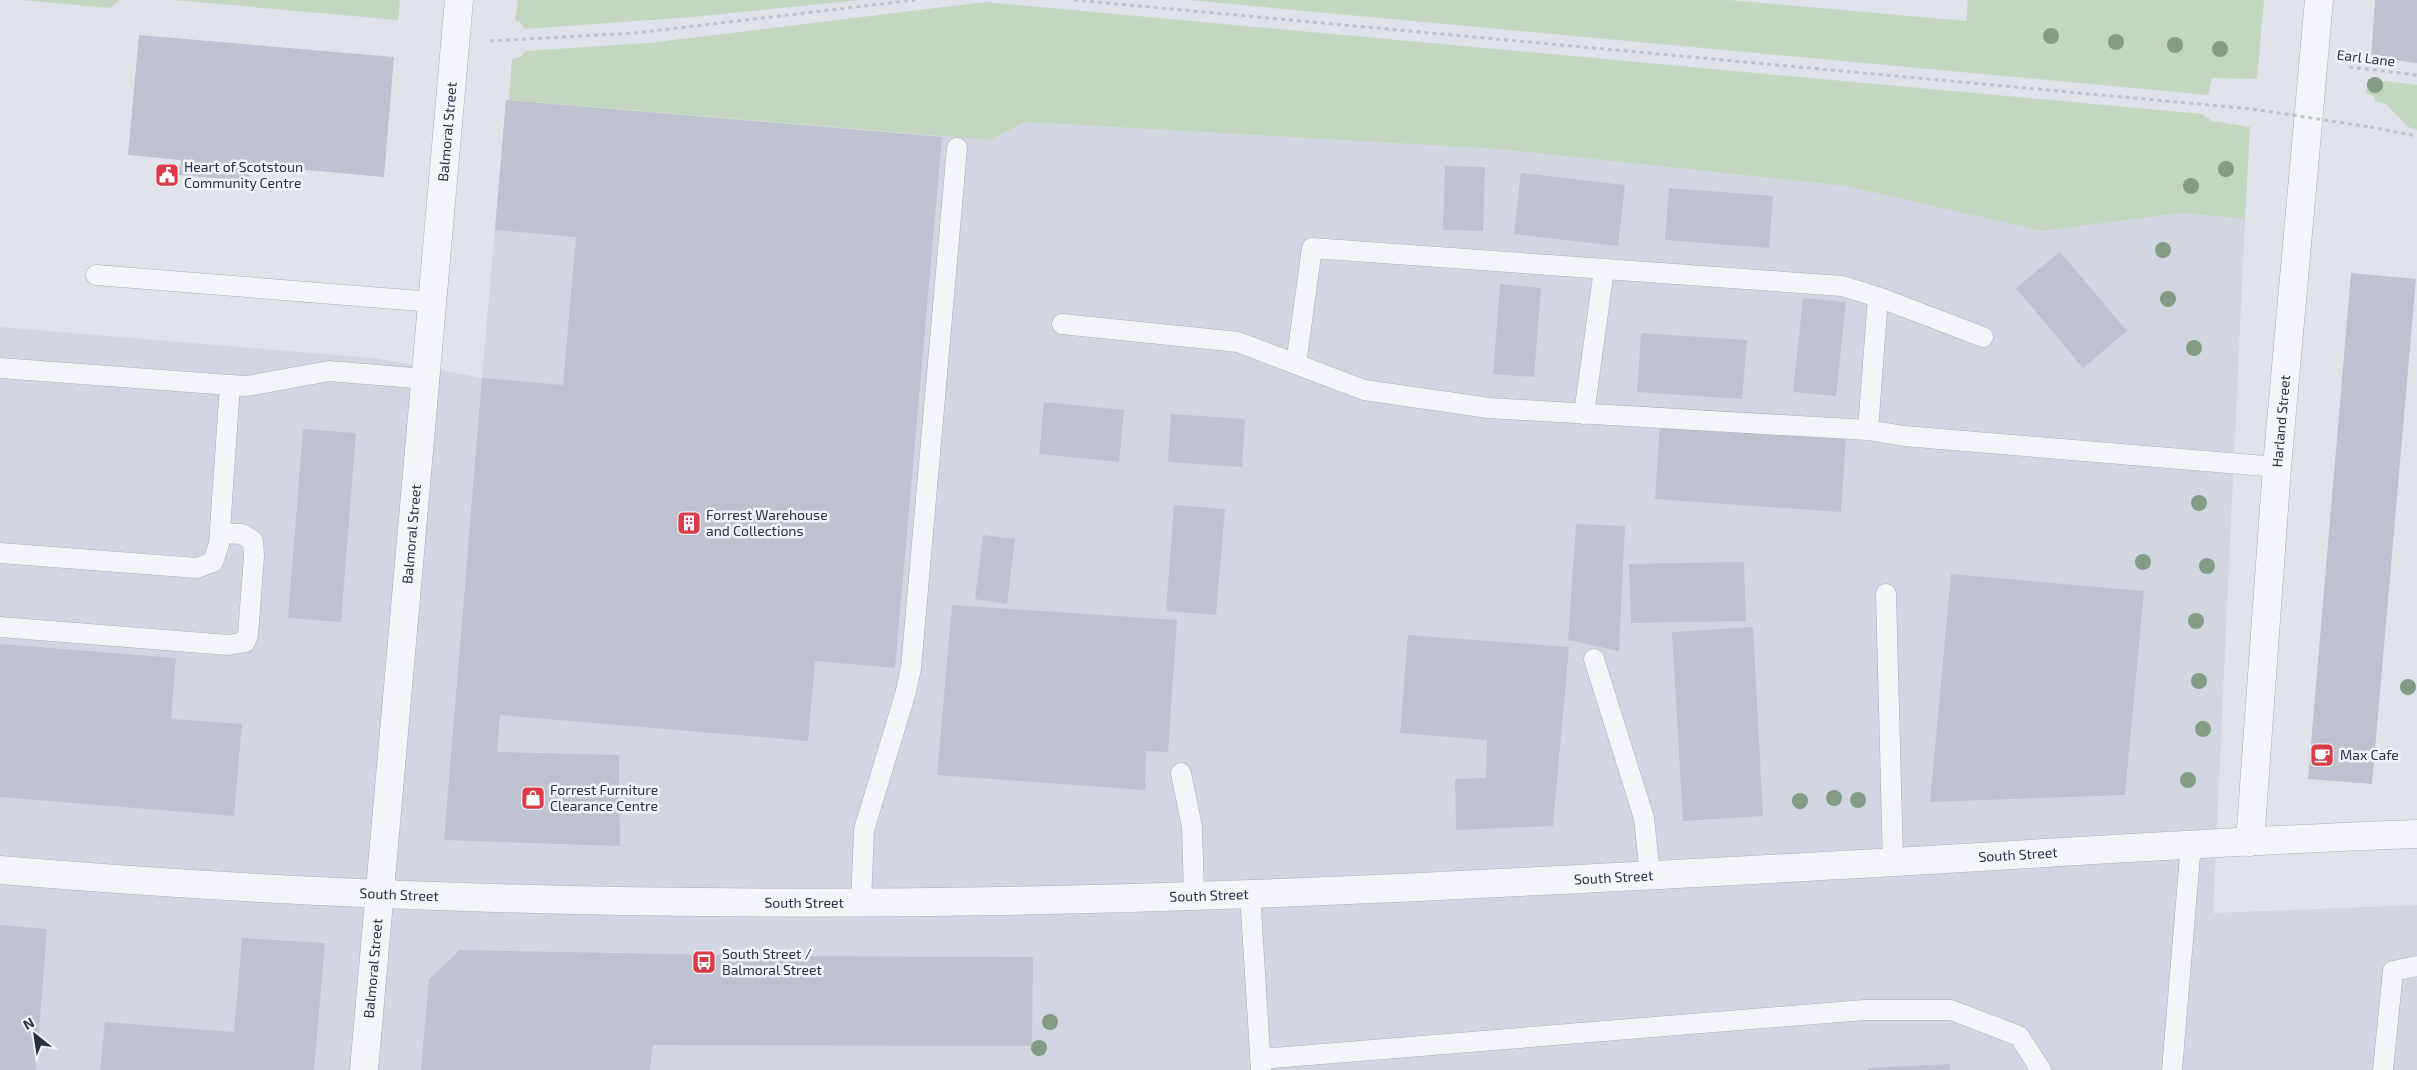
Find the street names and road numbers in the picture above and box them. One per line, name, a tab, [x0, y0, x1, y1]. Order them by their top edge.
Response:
street label: Earl Lane	[2336, 45, 2396, 70]
street label: Balmoral Street	[434, 81, 460, 182]
street label: Harland Street	[2268, 374, 2293, 468]
street label: Balmoral Street	[398, 484, 424, 585]
street label: South Street	[1978, 843, 2058, 865]
street label: South Street	[1574, 866, 1654, 887]
street label: South Street	[359, 884, 439, 904]
street label: South Street	[1169, 885, 1249, 905]
street label: South Street	[764, 894, 844, 911]
street label: Balmoral Street	[360, 918, 385, 1019]

